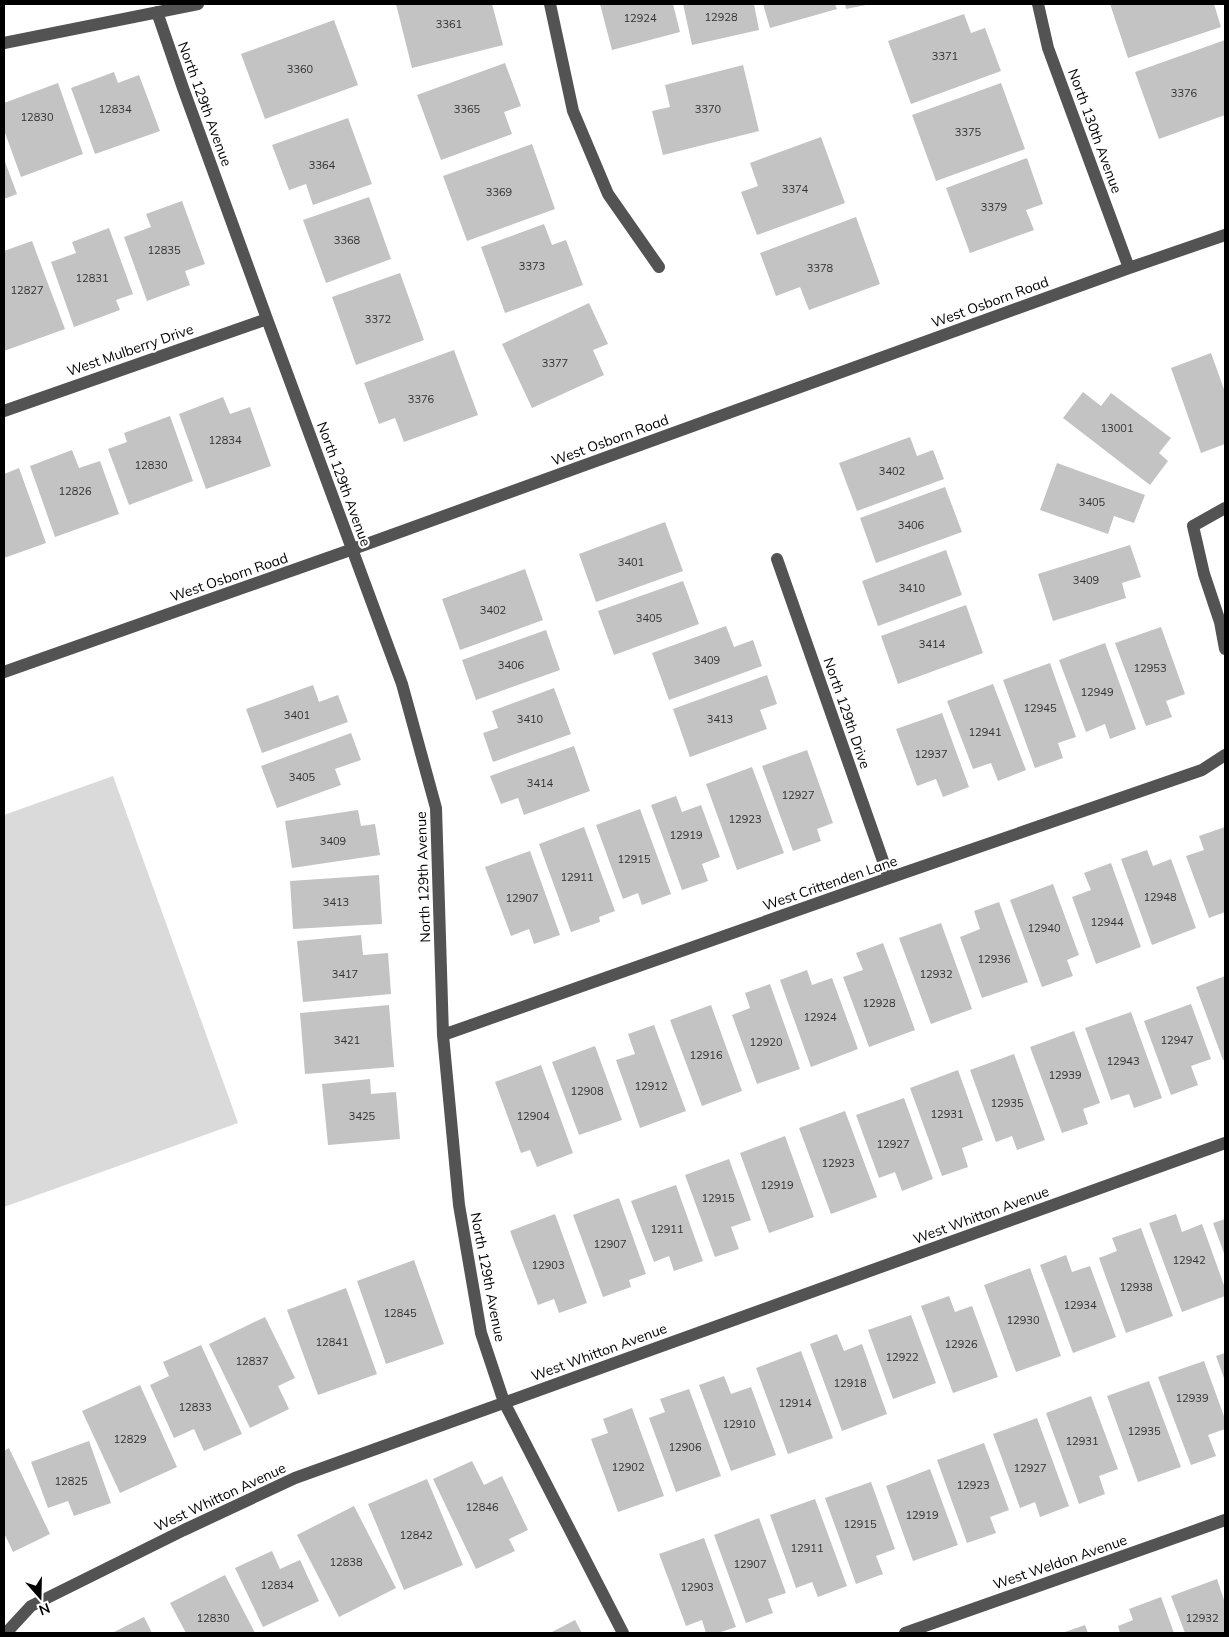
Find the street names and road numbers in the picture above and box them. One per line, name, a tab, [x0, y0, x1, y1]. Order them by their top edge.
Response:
street label: North 129th Avenue	[174, 39, 236, 169]
street label: North 130th Avenue	[1064, 66, 1126, 196]
street label: West Osborn Road	[929, 272, 1051, 332]
street label: West Mulberry Drive	[64, 320, 196, 380]
street label: West Osborn Road	[549, 410, 671, 470]
street label: North 129th Avenue	[313, 419, 375, 549]
street label: West Osborn Road	[168, 548, 290, 606]
street label: North 129th Drive	[820, 655, 874, 771]
street label: North 129th Avenue	[412, 811, 434, 943]
street label: West Crittenden Lane	[760, 852, 900, 914]
street label: West Whitton Avenue	[911, 1182, 1051, 1248]
street label: North 129th Avenue	[467, 1211, 509, 1343]
street label: West Whitton Avenue	[529, 1319, 669, 1385]
street label: West Whitton Avenue	[151, 1459, 289, 1535]
street label: West Weldon Avenue	[991, 1531, 1129, 1593]

